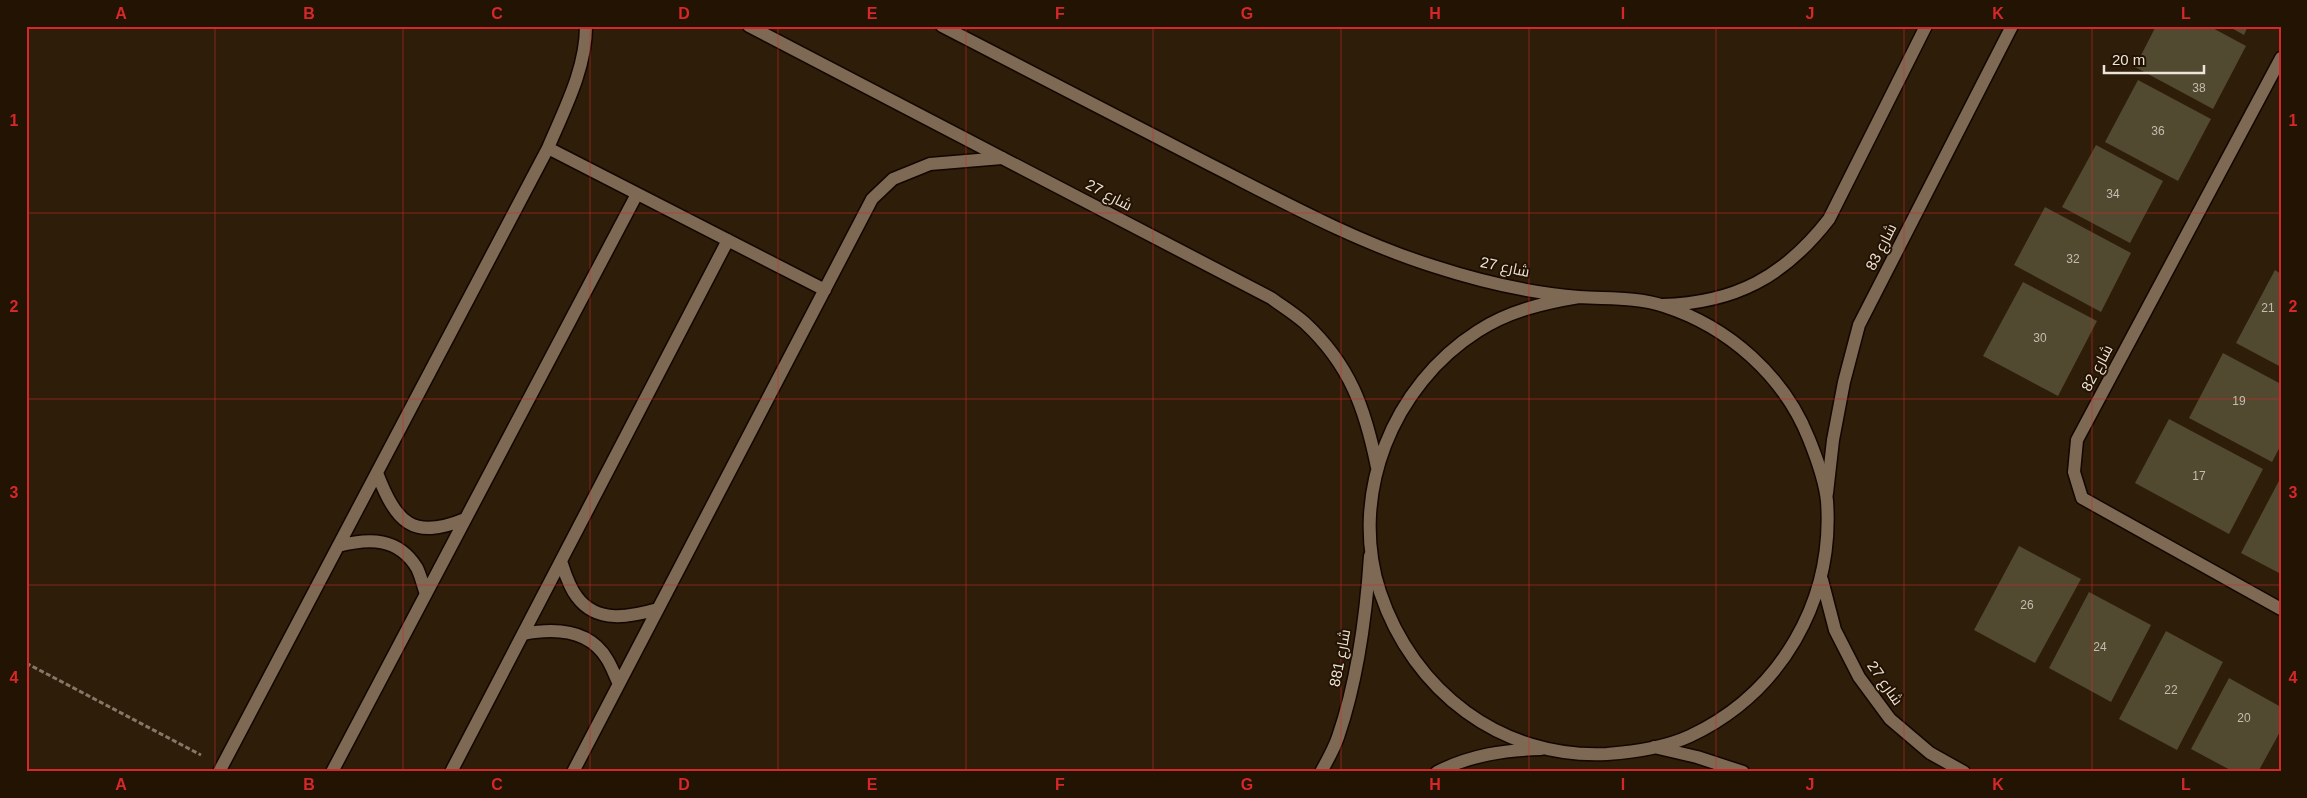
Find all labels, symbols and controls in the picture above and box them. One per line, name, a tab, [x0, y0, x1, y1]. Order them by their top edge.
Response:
text: A	[115, 5, 127, 22]
text: B	[303, 5, 315, 22]
text: C	[491, 5, 503, 22]
text: D	[678, 5, 690, 22]
text: E	[867, 5, 878, 22]
text: F	[1055, 5, 1065, 22]
text: G	[1241, 5, 1253, 22]
text: H	[1429, 5, 1441, 22]
text: I	[1621, 5, 1625, 22]
text: J	[1806, 5, 1814, 22]
text: K	[1992, 5, 2004, 22]
text: L	[2181, 5, 2191, 22]
scale bar	[2104, 42, 2204, 74]
text: 20 m	[2112, 51, 2145, 68]
house number: 38	[2192, 81, 2206, 95]
text: 1	[10, 112, 19, 129]
text: 1	[2289, 112, 2298, 129]
house number: 36	[2151, 124, 2165, 138]
street label: شارع 27	[1082, 175, 1135, 216]
house number: 34	[2106, 187, 2120, 201]
street label: شارع 83	[1862, 221, 1902, 274]
house number: 32	[2066, 252, 2080, 266]
street label: شارع 27	[1478, 253, 1531, 283]
text: 2	[10, 298, 19, 315]
text: 2	[2289, 298, 2298, 315]
house number: 21	[2261, 301, 2275, 315]
house number: 30	[2033, 331, 2047, 345]
street label: شارع 82	[2077, 342, 2118, 395]
house number: 19	[2232, 394, 2246, 408]
house number: 17	[2192, 469, 2206, 483]
text: 3	[10, 484, 19, 501]
text: 3	[2289, 484, 2298, 501]
house number: 26	[2020, 598, 2034, 612]
street label: شارع 881	[1326, 628, 1356, 689]
house number: 24	[2093, 640, 2107, 654]
street label: شارع 27	[1862, 657, 1907, 710]
text: 4	[10, 669, 19, 686]
text: 4	[2289, 669, 2298, 686]
house number: 22	[2164, 683, 2178, 697]
house number: 20	[2237, 711, 2251, 725]
text: A	[115, 776, 127, 793]
text: B	[303, 776, 315, 793]
text: C	[491, 776, 503, 793]
text: D	[678, 776, 690, 793]
text: E	[867, 776, 878, 793]
text: F	[1055, 776, 1065, 793]
text: G	[1241, 776, 1253, 793]
text: H	[1429, 776, 1441, 793]
text: I	[1621, 776, 1625, 793]
text: J	[1806, 776, 1814, 793]
text: K	[1992, 776, 2004, 793]
text: L	[2181, 776, 2191, 793]

